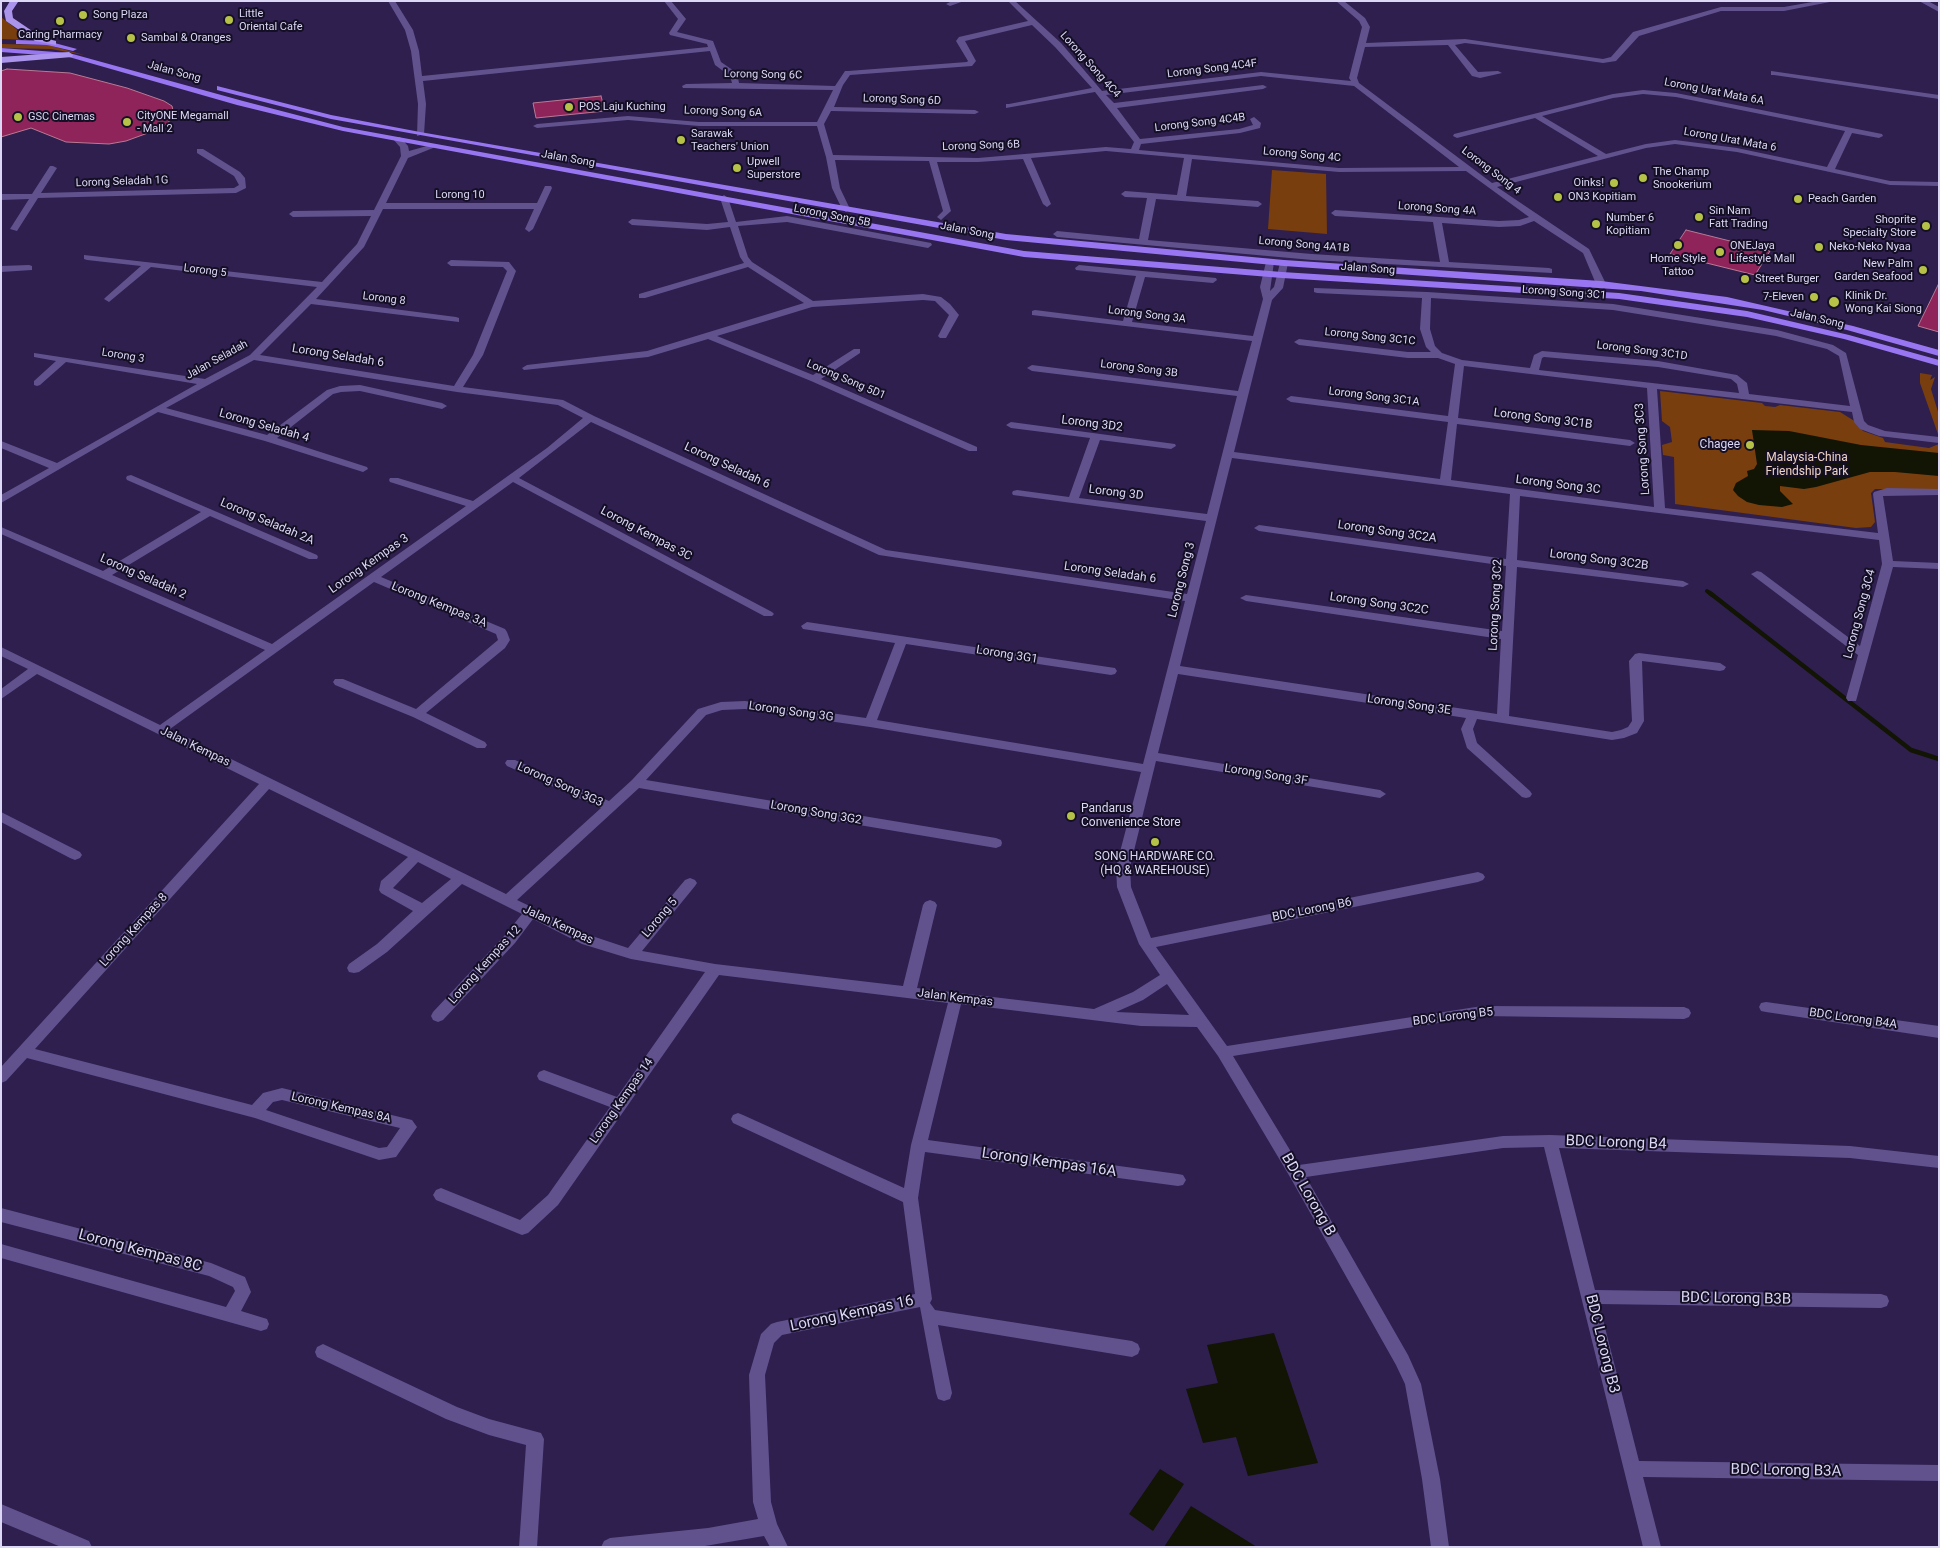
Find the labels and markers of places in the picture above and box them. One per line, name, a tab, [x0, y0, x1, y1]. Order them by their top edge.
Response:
place label: Little Oriental Cafe	[239, 7, 303, 33]
place label: Song Plaza	[93, 8, 148, 22]
marker: Song Plaza	[77, 9, 89, 21]
marker: Little Oriental Cafe	[223, 14, 235, 26]
marker: Caring Pharmacy	[54, 15, 66, 27]
place label: Caring Pharmacy	[18, 28, 102, 42]
place label: Sambal & Oranges	[141, 31, 231, 45]
marker: Sambal & Oranges	[125, 32, 137, 44]
place label: POS Laju Kuching	[579, 100, 666, 114]
marker: POS Laju Kuching	[563, 101, 575, 113]
place label: CityONE Megamall - Mall 2	[137, 109, 229, 135]
place label: GSC Cinemas	[28, 110, 95, 124]
marker: GSC Cinemas	[12, 111, 24, 123]
marker: CityONE Megamall - Mall 2	[121, 116, 133, 128]
place label: Sarawak Teachers' Union	[691, 127, 769, 153]
marker: Sarawak Teachers' Union	[675, 134, 687, 146]
place label: Upwell Superstore	[747, 155, 800, 181]
marker: Upwell Superstore	[731, 162, 743, 174]
place label: The Champ Snookerium	[1653, 165, 1712, 191]
marker: The Champ Snookerium	[1637, 172, 1649, 184]
place label: Oinks!	[1574, 176, 1604, 190]
marker: Oinks!	[1608, 177, 1620, 189]
place label: ON3 Kopitiam	[1568, 190, 1636, 204]
marker: ON3 Kopitiam	[1552, 191, 1564, 203]
place label: Peach Garden	[1808, 192, 1876, 206]
marker: Peach Garden	[1792, 193, 1804, 205]
place label: Sin Nam Fatt Trading	[1709, 204, 1768, 230]
place label: Number 6 Kopitiam	[1606, 211, 1654, 237]
marker: Sin Nam Fatt Trading	[1693, 211, 1705, 223]
place label: Shoprite Specialty Store	[1843, 213, 1916, 239]
marker: Number 6 Kopitiam	[1590, 218, 1602, 230]
marker: Shoprite Specialty Store	[1920, 220, 1932, 232]
marker: Home Style Tattoo	[1672, 239, 1684, 251]
place label: ONEJaya Lifestyle Mall	[1730, 239, 1795, 265]
place label: Neko-Neko Nyaa	[1829, 240, 1911, 254]
marker: Neko-Neko Nyaa	[1813, 241, 1825, 253]
marker: ONEJaya Lifestyle Mall	[1714, 246, 1726, 258]
place label: Home Style Tattoo	[1650, 252, 1706, 278]
place label: New Palm Garden Seafood	[1834, 257, 1913, 283]
marker: New Palm Garden Seafood	[1917, 264, 1929, 276]
place label: Street Burger	[1755, 272, 1819, 286]
marker: Street Burger	[1739, 273, 1751, 285]
place label: Klinik Dr. Wong Kai Siong	[1845, 289, 1922, 315]
place label: 7-Eleven	[1763, 290, 1804, 304]
marker: 7-Eleven	[1808, 291, 1820, 303]
marker: Klinik Dr. Wong Kai Siong	[1827, 295, 1841, 309]
place label: Chagee	[1700, 438, 1740, 452]
marker: Chagee	[1744, 439, 1756, 451]
place label: Pandarus Convenience Store	[1081, 802, 1181, 830]
marker: Pandarus Convenience Store	[1065, 810, 1077, 822]
marker: SONG HARDWARE CO. (HQ & WAREHOUSE)	[1149, 836, 1161, 848]
place label: SONG HARDWARE CO. (HQ & WAREHOUSE)	[1095, 850, 1215, 878]

